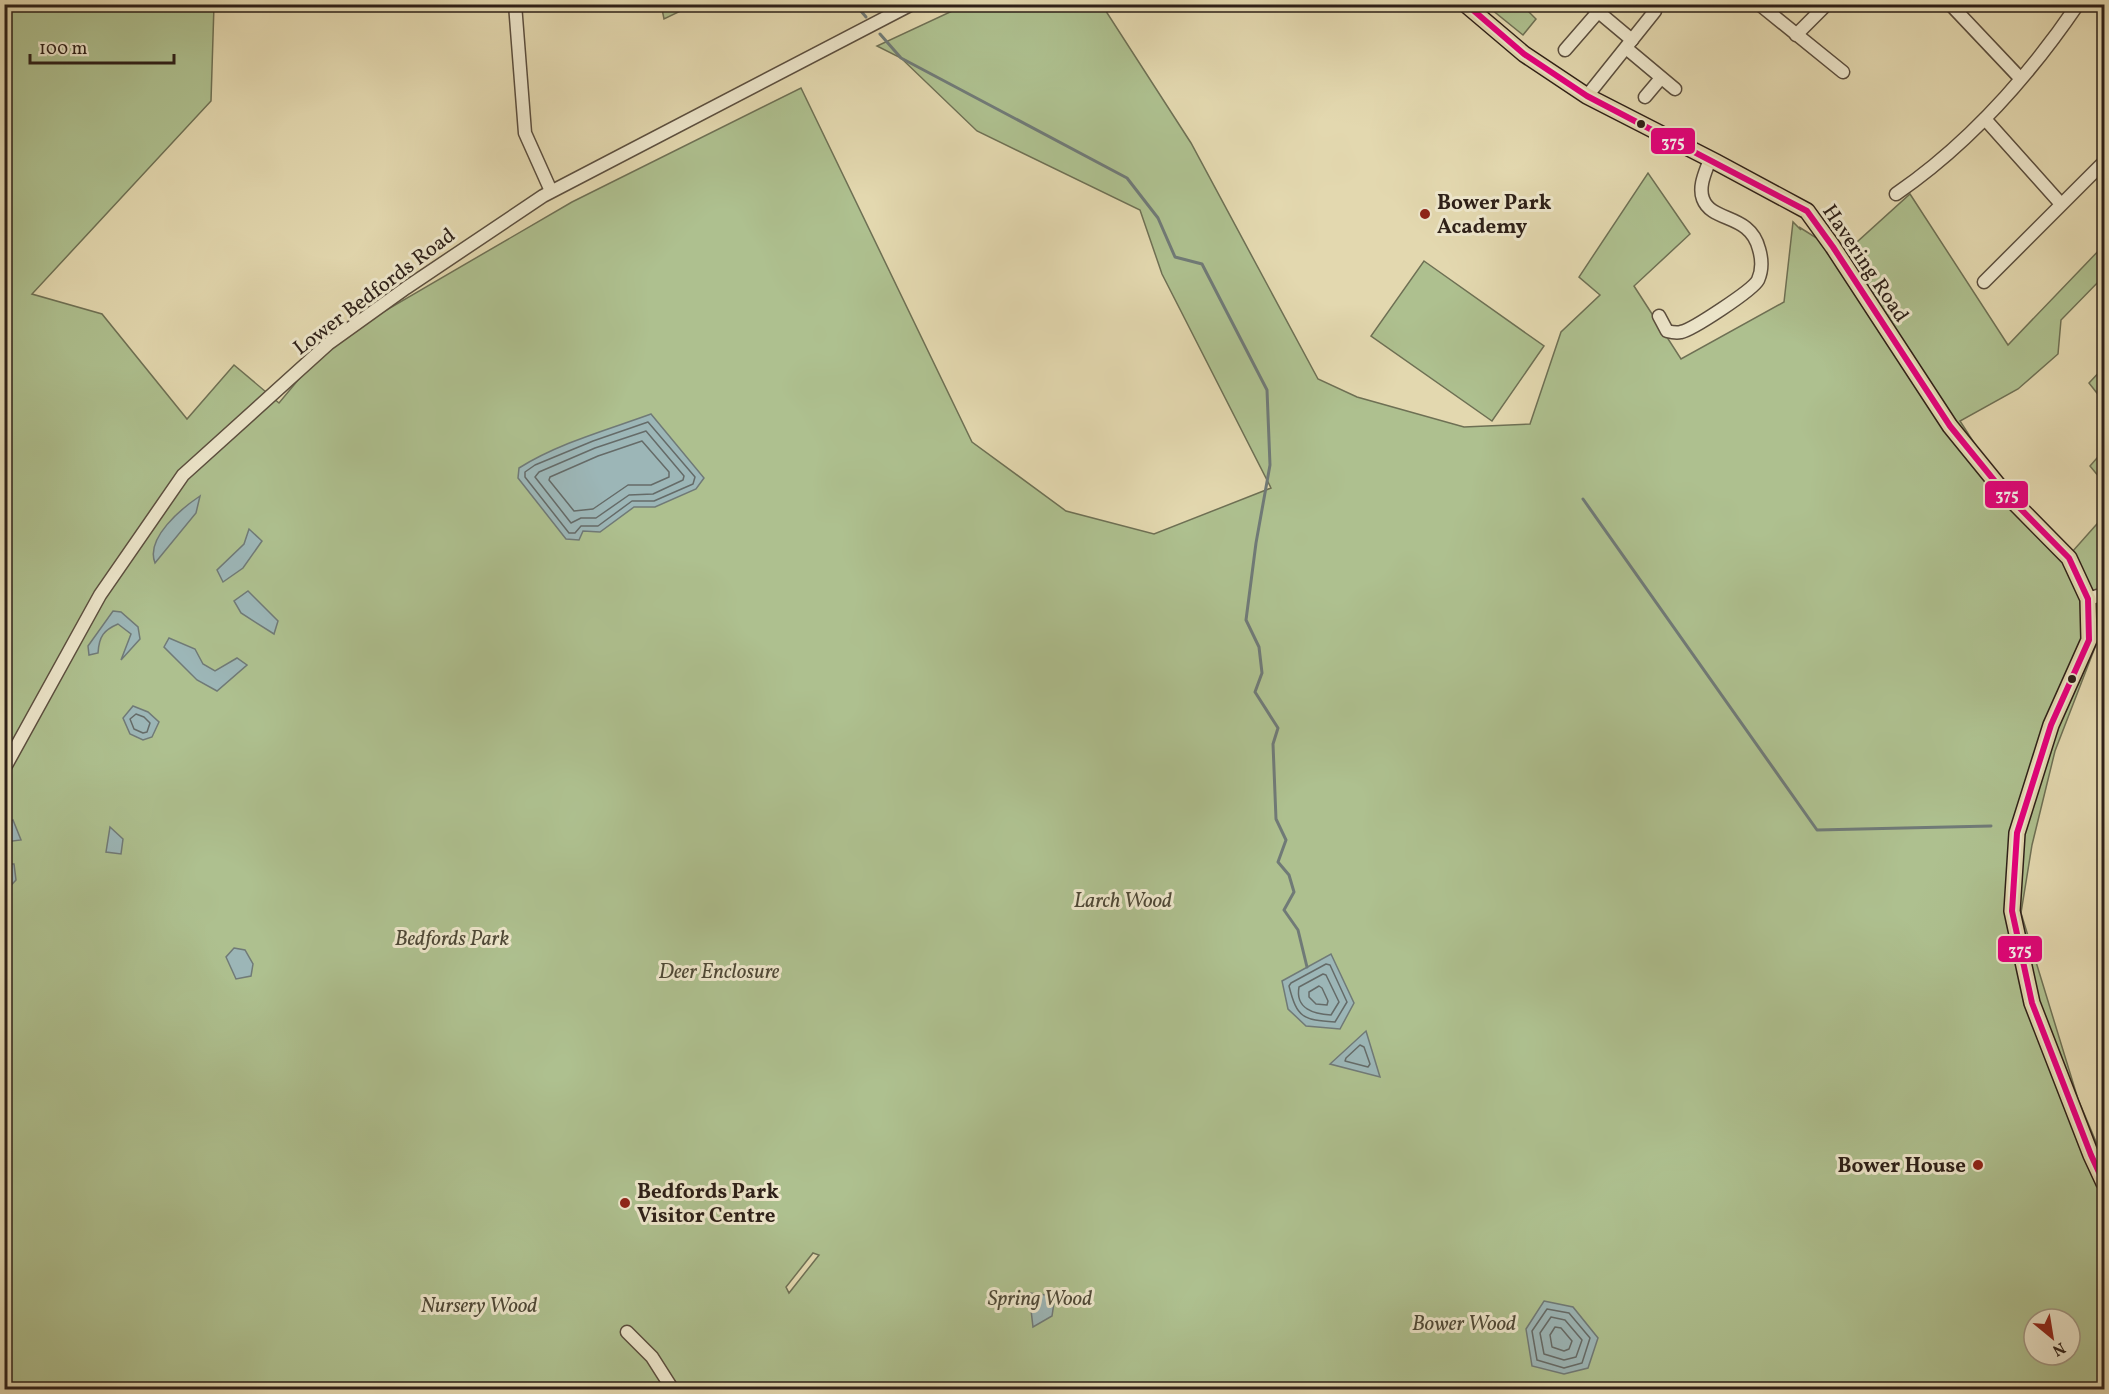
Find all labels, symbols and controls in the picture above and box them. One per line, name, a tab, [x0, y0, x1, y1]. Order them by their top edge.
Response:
scale bar	[30, 27, 174, 65]
text: 100 m	[39, 37, 88, 62]
unlabelled marker	[1635, 118, 1647, 130]
line badge: 375	[1650, 127, 1696, 155]
text: 375	[1661, 132, 1685, 154]
place label: Bower Park Academy	[1437, 189, 1552, 242]
street label: Havering Road	[1815, 199, 1915, 329]
marker: Bower Park Academy	[1418, 207, 1432, 221]
street label: Lower Bedfords Road	[288, 222, 462, 363]
line badge: 375	[1984, 480, 2029, 509]
text: 375	[1995, 485, 2019, 507]
unlabelled marker	[2066, 673, 2078, 685]
park label: Larch Wood	[1074, 887, 1172, 916]
park label: Bedfords Park	[395, 925, 509, 954]
line badge: 375	[1997, 935, 2043, 963]
text: 375	[2008, 940, 2032, 962]
park label: Deer Enclosure	[658, 958, 780, 987]
place label: Bower House	[1838, 1152, 1966, 1181]
marker: Bower House	[1971, 1158, 1985, 1172]
place label: Bedfords Park Visitor Centre	[637, 1178, 779, 1231]
marker: Bedfords Park Visitor Centre	[618, 1196, 632, 1210]
park label: Spring Wood	[988, 1285, 1092, 1314]
park label: Nursery Wood	[421, 1292, 537, 1321]
north arrow	[2022, 1307, 2082, 1367]
park label: Bower Wood	[1412, 1310, 1516, 1339]
text: N	[2048, 1336, 2069, 1361]

